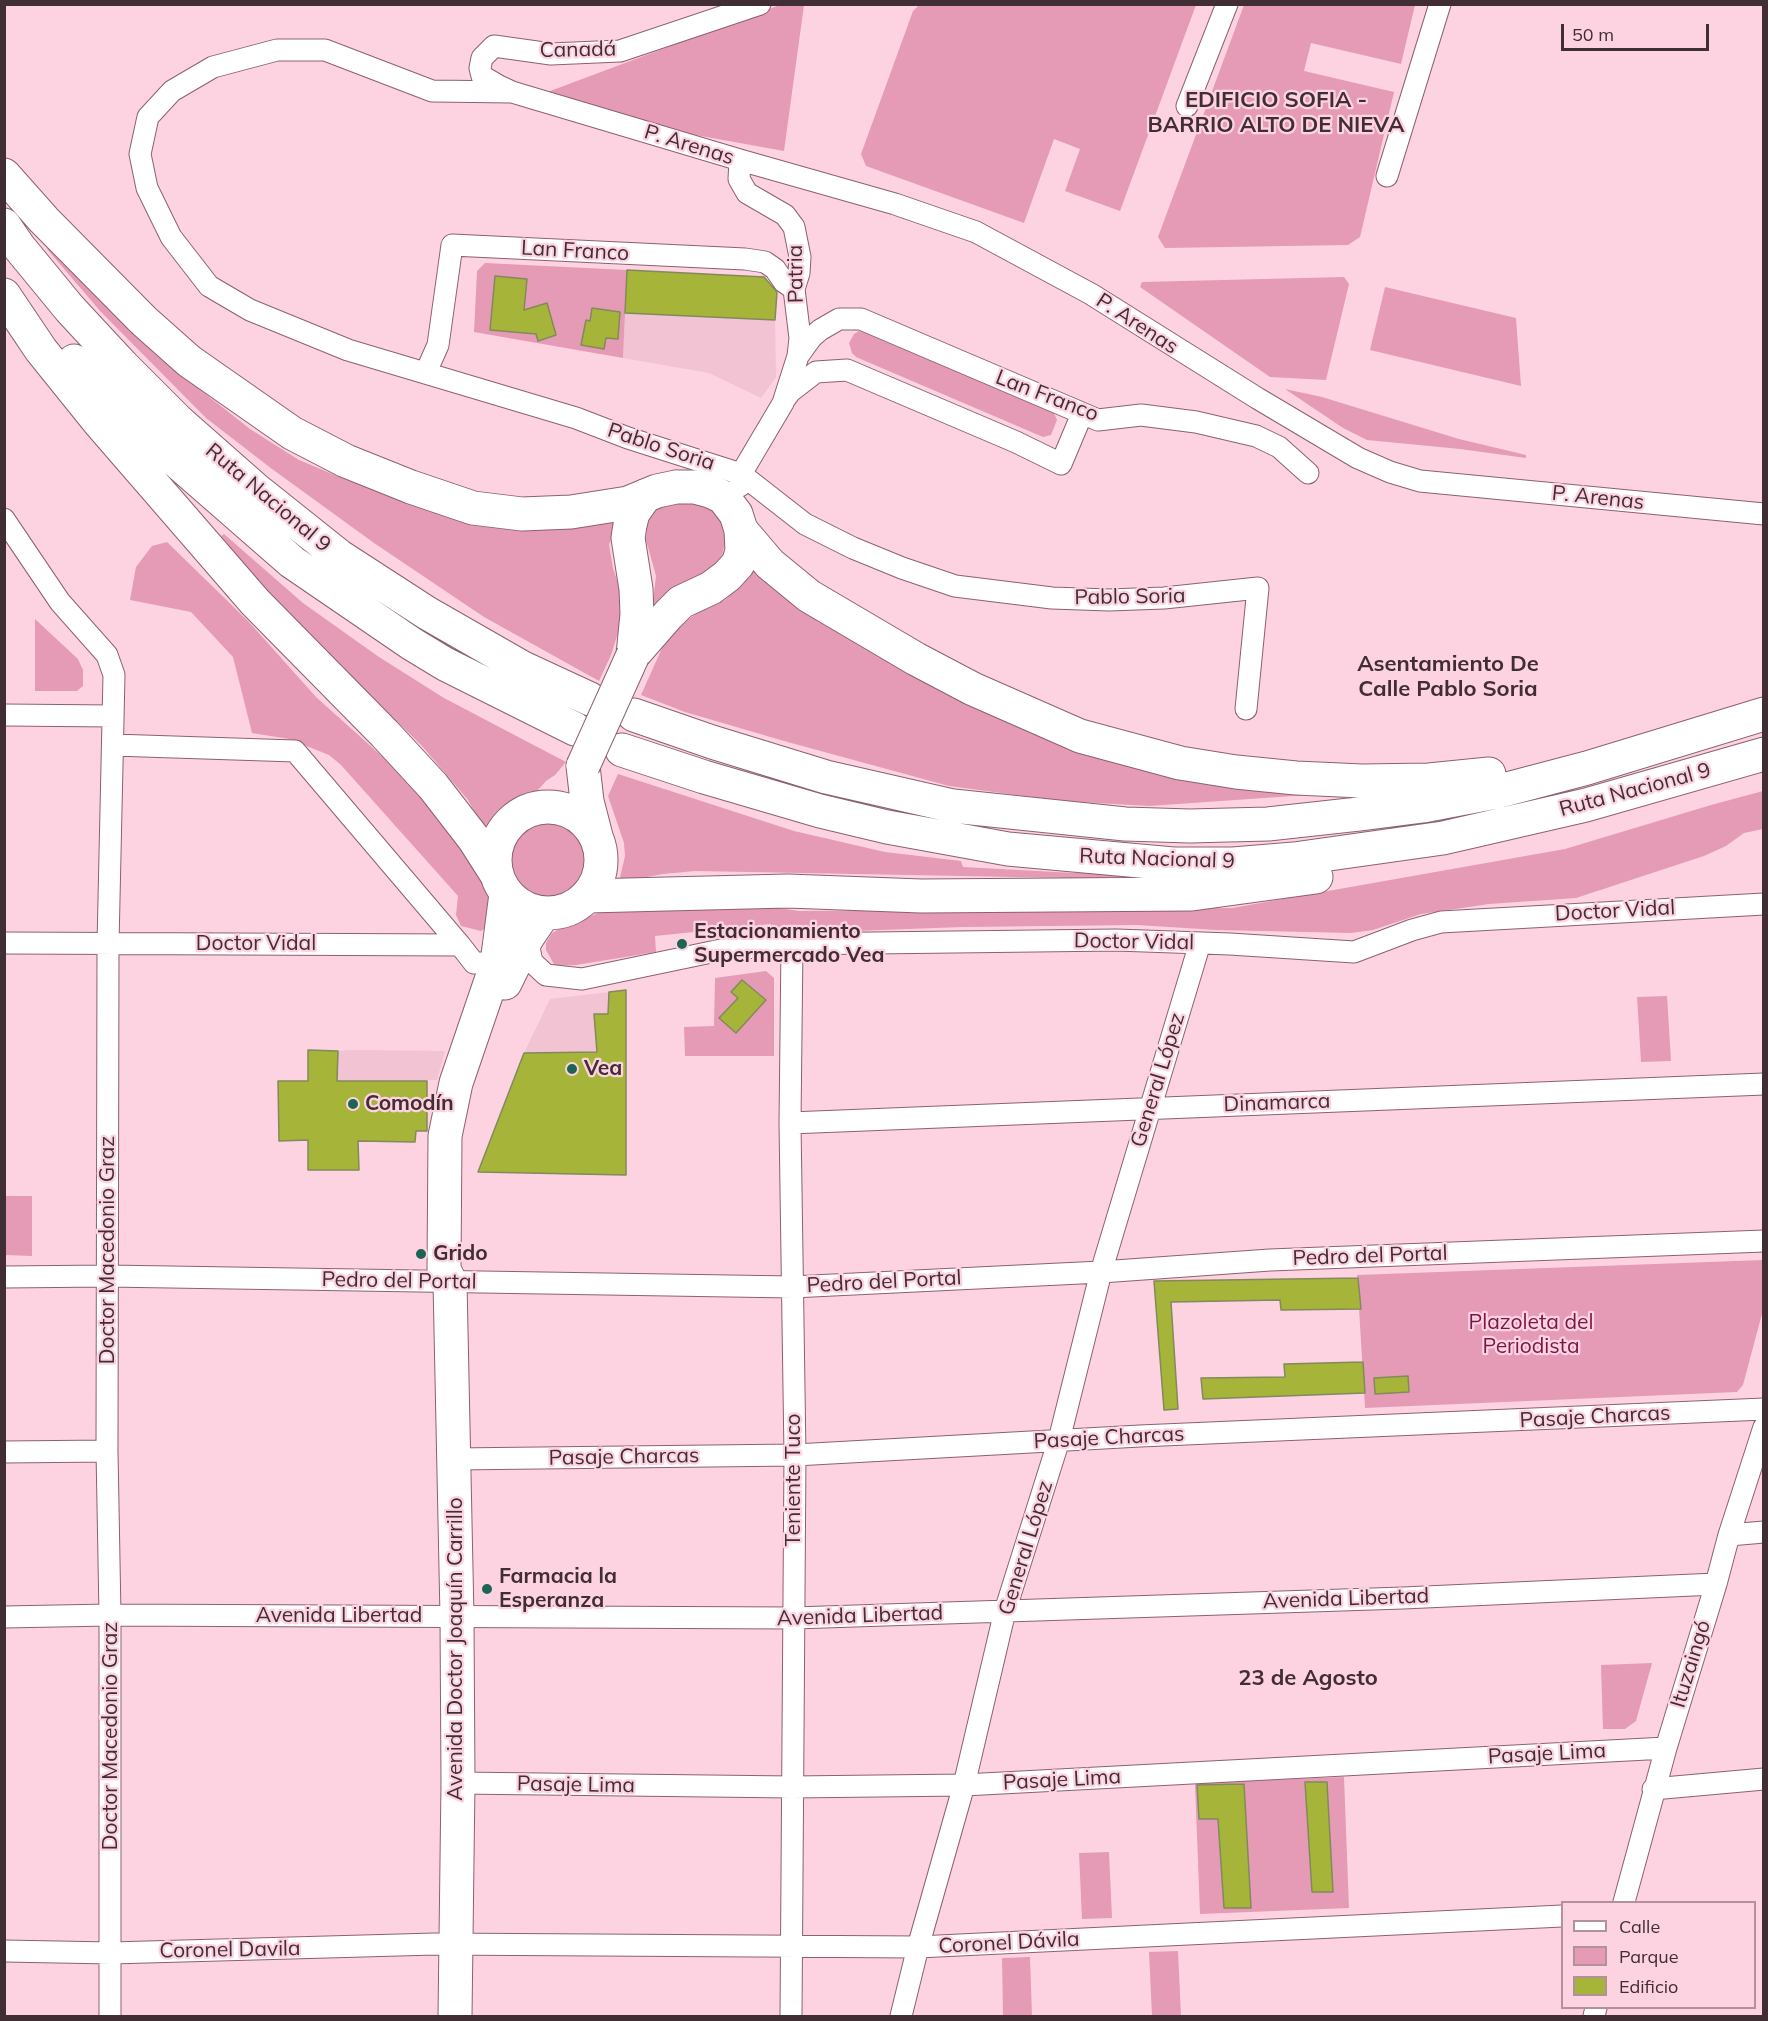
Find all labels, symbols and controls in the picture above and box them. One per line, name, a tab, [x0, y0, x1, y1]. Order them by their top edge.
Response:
scale bar	[1564, 12, 1712, 50]
text: 50 m	[1572, 23, 1614, 46]
street label: Canadá	[539, 37, 617, 63]
district label: EDIFICIO SOFIA - BARRIO ALTO DE NIEVA	[1148, 87, 1404, 138]
street label: P. Arenas	[641, 119, 737, 171]
street label: Lan Franco	[520, 236, 630, 266]
street label: Patria	[783, 245, 809, 303]
street label: P. Arenas	[1091, 288, 1183, 360]
street label: Lan Franco	[992, 365, 1102, 427]
street label: Pablo Soria	[604, 418, 718, 476]
street label: Ruta Nacional 9	[200, 438, 336, 558]
street label: P. Arenas	[1551, 481, 1645, 515]
street label: Pablo Soria	[1074, 583, 1186, 611]
district label: Asentamiento De Calle Pablo Soria	[1357, 651, 1539, 702]
street label: Ruta Nacional 9	[1557, 758, 1713, 822]
street label: Ruta Nacional 9	[1079, 844, 1235, 874]
street label: Doctor Vidal	[1554, 895, 1676, 927]
place label: Estacionamiento Supermercado Vea	[694, 919, 884, 969]
street label: Doctor Vidal	[1074, 928, 1194, 956]
street label: Doctor Vidal	[196, 931, 316, 957]
marker: Estacionamiento Supermercado Vea	[675, 937, 689, 951]
street label: General López	[1126, 1010, 1190, 1150]
place label: Vea	[584, 1056, 622, 1082]
marker: Vea	[565, 1062, 579, 1076]
street label: Dinamarca	[1223, 1089, 1331, 1117]
place label: Comodín	[365, 1091, 454, 1117]
marker: Comodín	[346, 1097, 360, 1111]
street label: Doctor Macedonio Graz	[95, 1136, 121, 1364]
place label: Grido	[433, 1241, 488, 1267]
street label: Pedro del Portal	[1292, 1241, 1448, 1271]
marker: Grido	[414, 1247, 428, 1261]
street label: Pedro del Portal	[806, 1265, 962, 1299]
street label: Pedro del Portal	[321, 1267, 477, 1295]
park label: Plazoleta del Periodista	[1469, 1310, 1593, 1360]
street label: Pasaje Charcas	[1519, 1400, 1671, 1434]
street label: Teniente Tuco	[781, 1413, 807, 1547]
street label: Pasaje Charcas	[1033, 1421, 1185, 1455]
street label: Pasaje Charcas	[548, 1443, 700, 1471]
street label: General López	[994, 1478, 1058, 1618]
street label: Avenida Doctor Joaquín Carrillo	[443, 1497, 469, 1801]
place label: Farmacia la Esperanza	[499, 1564, 617, 1614]
marker: Farmacia la Esperanza	[480, 1582, 494, 1596]
street label: Avenida Libertad	[1262, 1584, 1430, 1614]
street label: Avenida Libertad	[776, 1601, 944, 1631]
street label: Avenida Libertad	[256, 1603, 422, 1629]
street label: Ituzaingó	[1666, 1617, 1716, 1711]
street label: Doctor Macedonio Graz	[98, 1622, 124, 1850]
district label: 23 de Agosto	[1238, 1665, 1378, 1691]
street label: Pasaje Lima	[1487, 1738, 1607, 1770]
street label: Pasaje Lima	[1002, 1764, 1122, 1796]
street label: Pasaje Lima	[517, 1771, 635, 1799]
legend	[1561, 1901, 1756, 2009]
text: Calle	[1619, 1915, 1660, 1938]
street label: Coronel Dávila	[938, 1927, 1080, 1959]
street label: Coronel Davila	[159, 1936, 301, 1964]
text: Parque	[1619, 1945, 1678, 1968]
text: Edificio	[1619, 1975, 1678, 1998]

